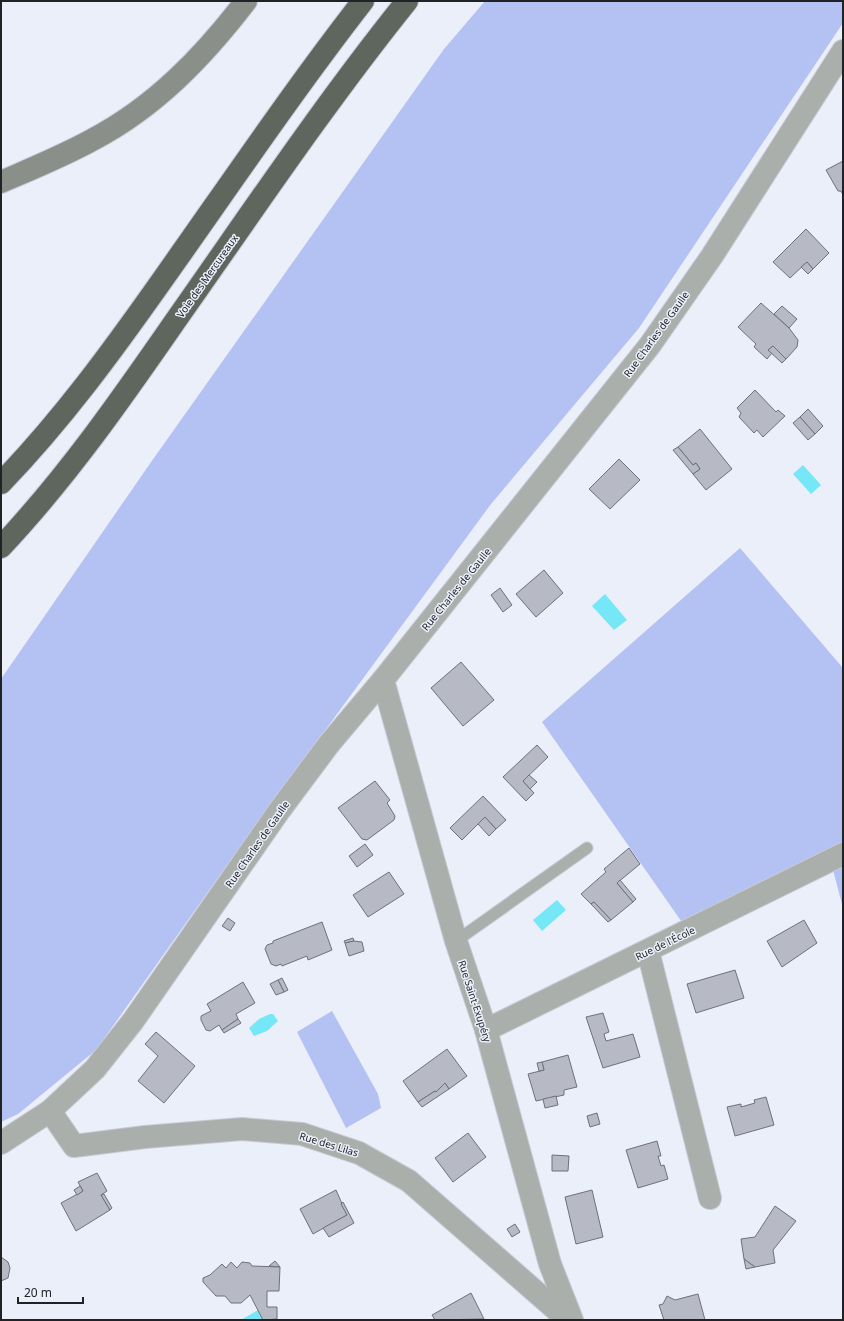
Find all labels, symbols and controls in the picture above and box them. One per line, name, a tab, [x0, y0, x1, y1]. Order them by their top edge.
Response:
street label: Voie des Mercureaux	[173, 231, 241, 320]
street label: Rue Charles de Gaulle	[620, 288, 692, 380]
street label: Rue Charles de Gaulle	[418, 544, 494, 633]
street label: Rue Charles de Gaulle	[222, 798, 292, 890]
street label: Rue de l'École	[633, 922, 697, 963]
street label: Rue Saint-Exupéry	[455, 958, 495, 1045]
street label: Rue des Lilas	[298, 1128, 360, 1160]
scale bar	[18, 1279, 83, 1305]
text: 20 m	[24, 1284, 52, 1301]

